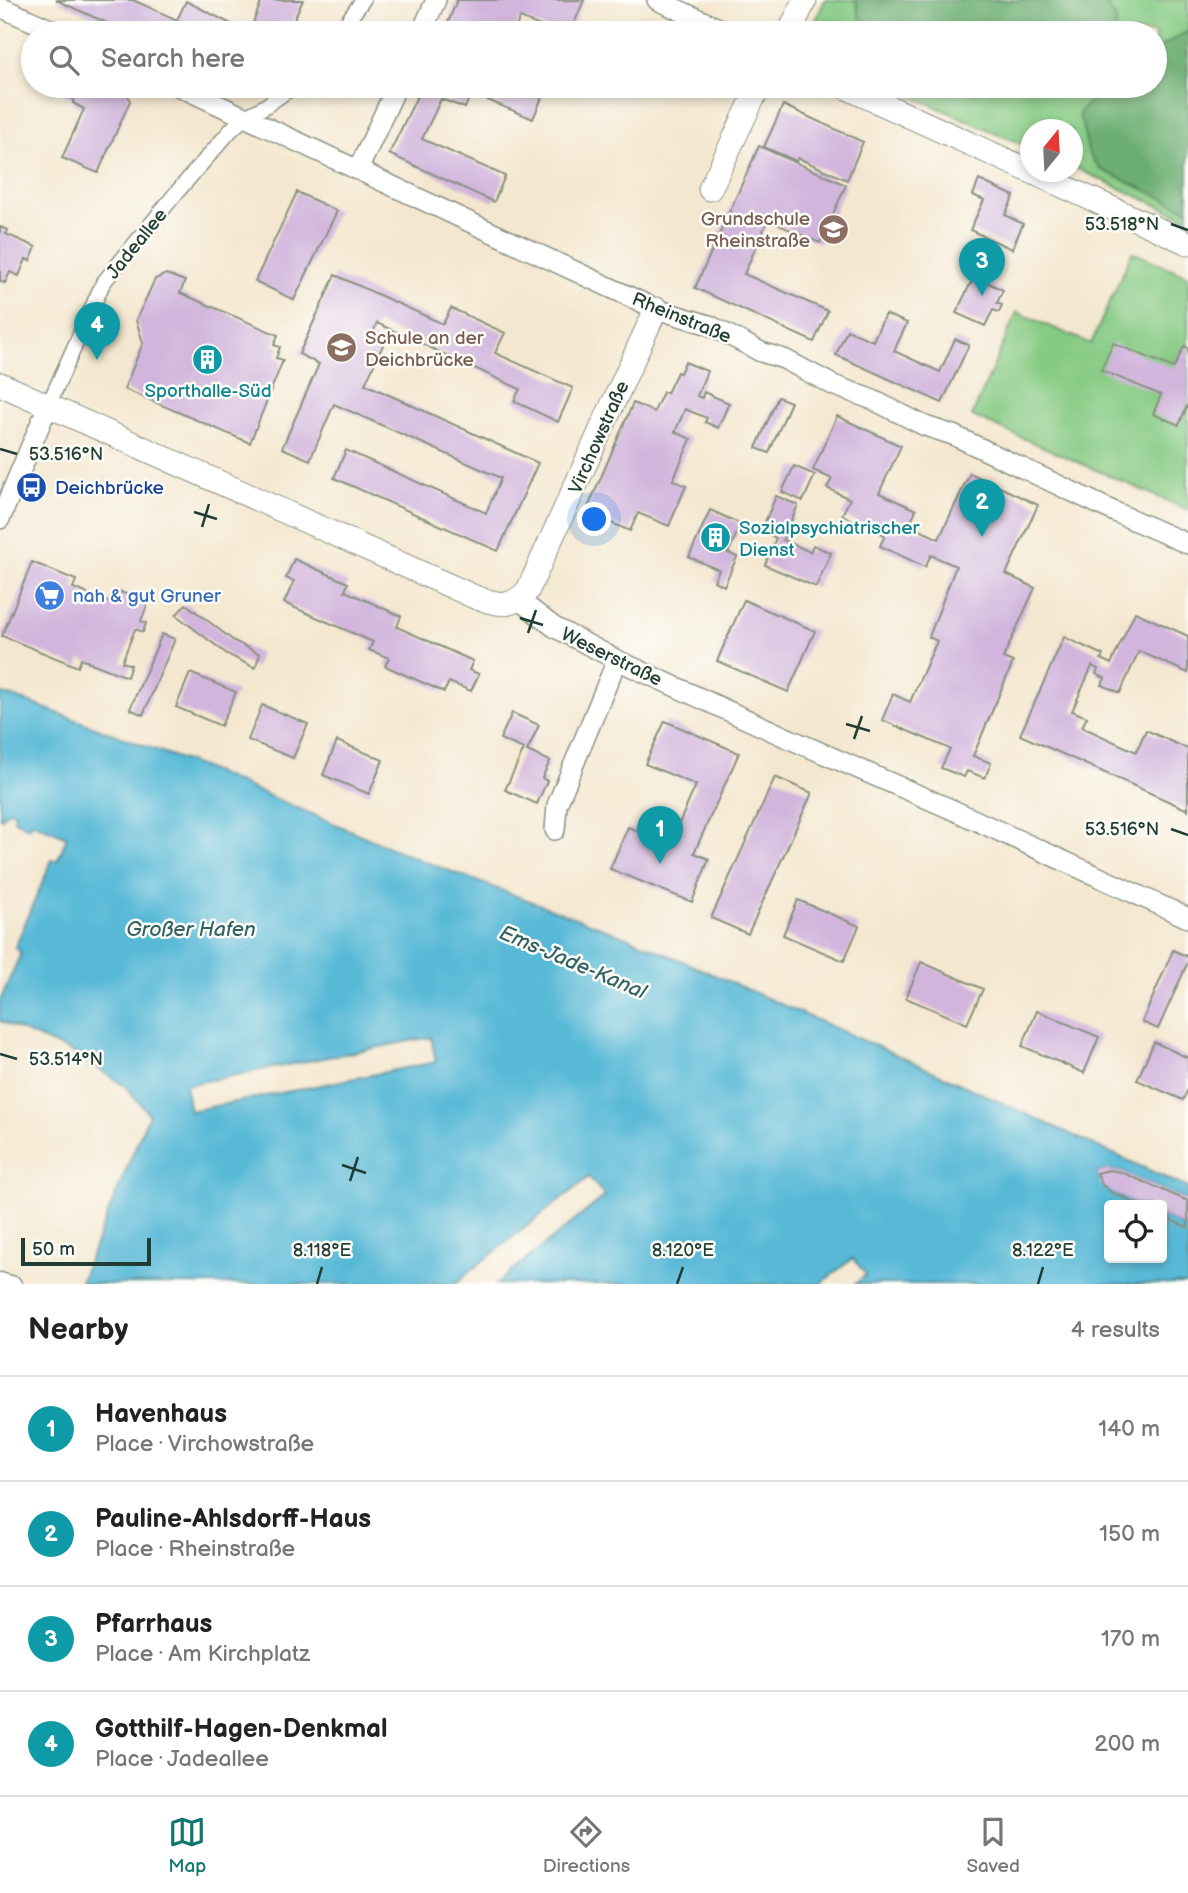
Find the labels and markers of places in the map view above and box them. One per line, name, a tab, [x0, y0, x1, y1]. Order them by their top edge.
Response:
place label: Grundschule Rheinstraße	[701, 208, 810, 253]
school or university icon: Grundschule Rheinstraße	[816, 212, 850, 246]
pin: 3	[959, 238, 1005, 296]
pin: 4	[74, 302, 120, 360]
place label: Schule an der Deichbrücke	[365, 327, 485, 372]
school or university icon: Schule an der Deichbrücke	[325, 331, 359, 365]
building icon: Sporthalle-Süd	[191, 342, 225, 376]
place label: Sporthalle-Süd	[144, 380, 272, 403]
bus stop icon: Deichbrücke	[15, 470, 49, 504]
place label: Deichbrücke	[55, 477, 164, 500]
pin: 2	[959, 479, 1005, 537]
place label: Sozialpsychiatrischer Dienst	[739, 517, 921, 562]
building icon: Sozialpsychiatrischer Dienst	[699, 521, 733, 555]
supermarket icon: nah & gut Gruner	[33, 578, 67, 612]
place label: nah & gut Gruner	[73, 585, 222, 608]
pin: 1	[637, 806, 683, 864]

